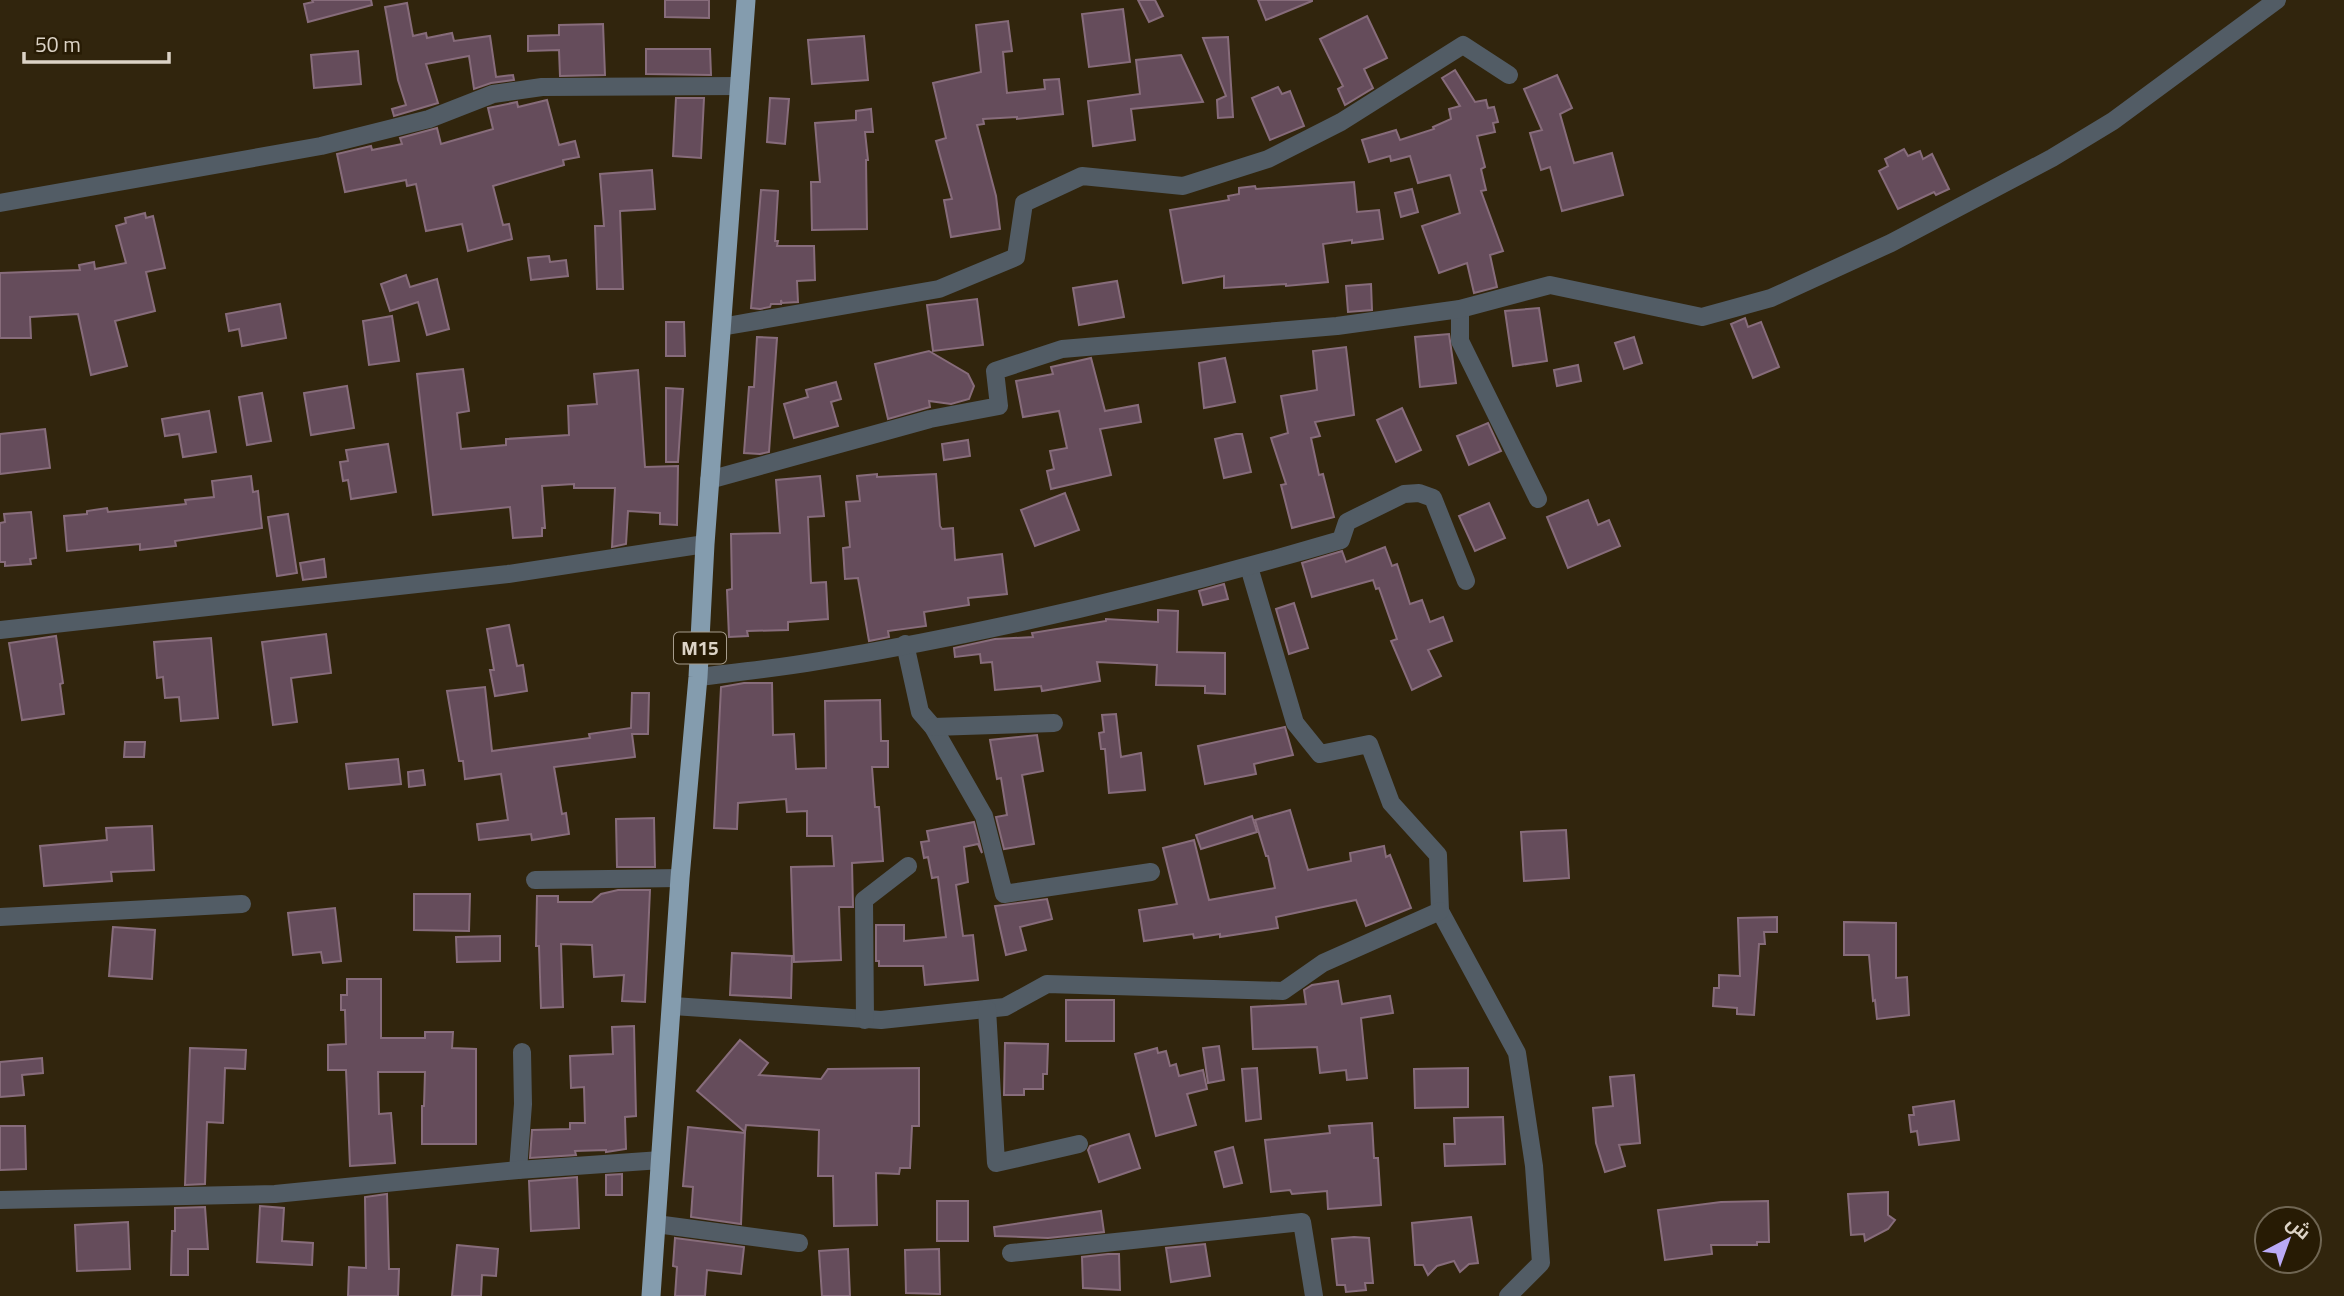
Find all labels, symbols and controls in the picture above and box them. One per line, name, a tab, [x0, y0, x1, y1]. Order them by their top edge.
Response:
scale bar	[24, 21, 170, 65]
text: 50 m	[35, 25, 81, 64]
road number: M15	[674, 632, 726, 664]
north arrow	[2253, 1205, 2323, 1275]
text: ش	[2278, 1206, 2320, 1249]

